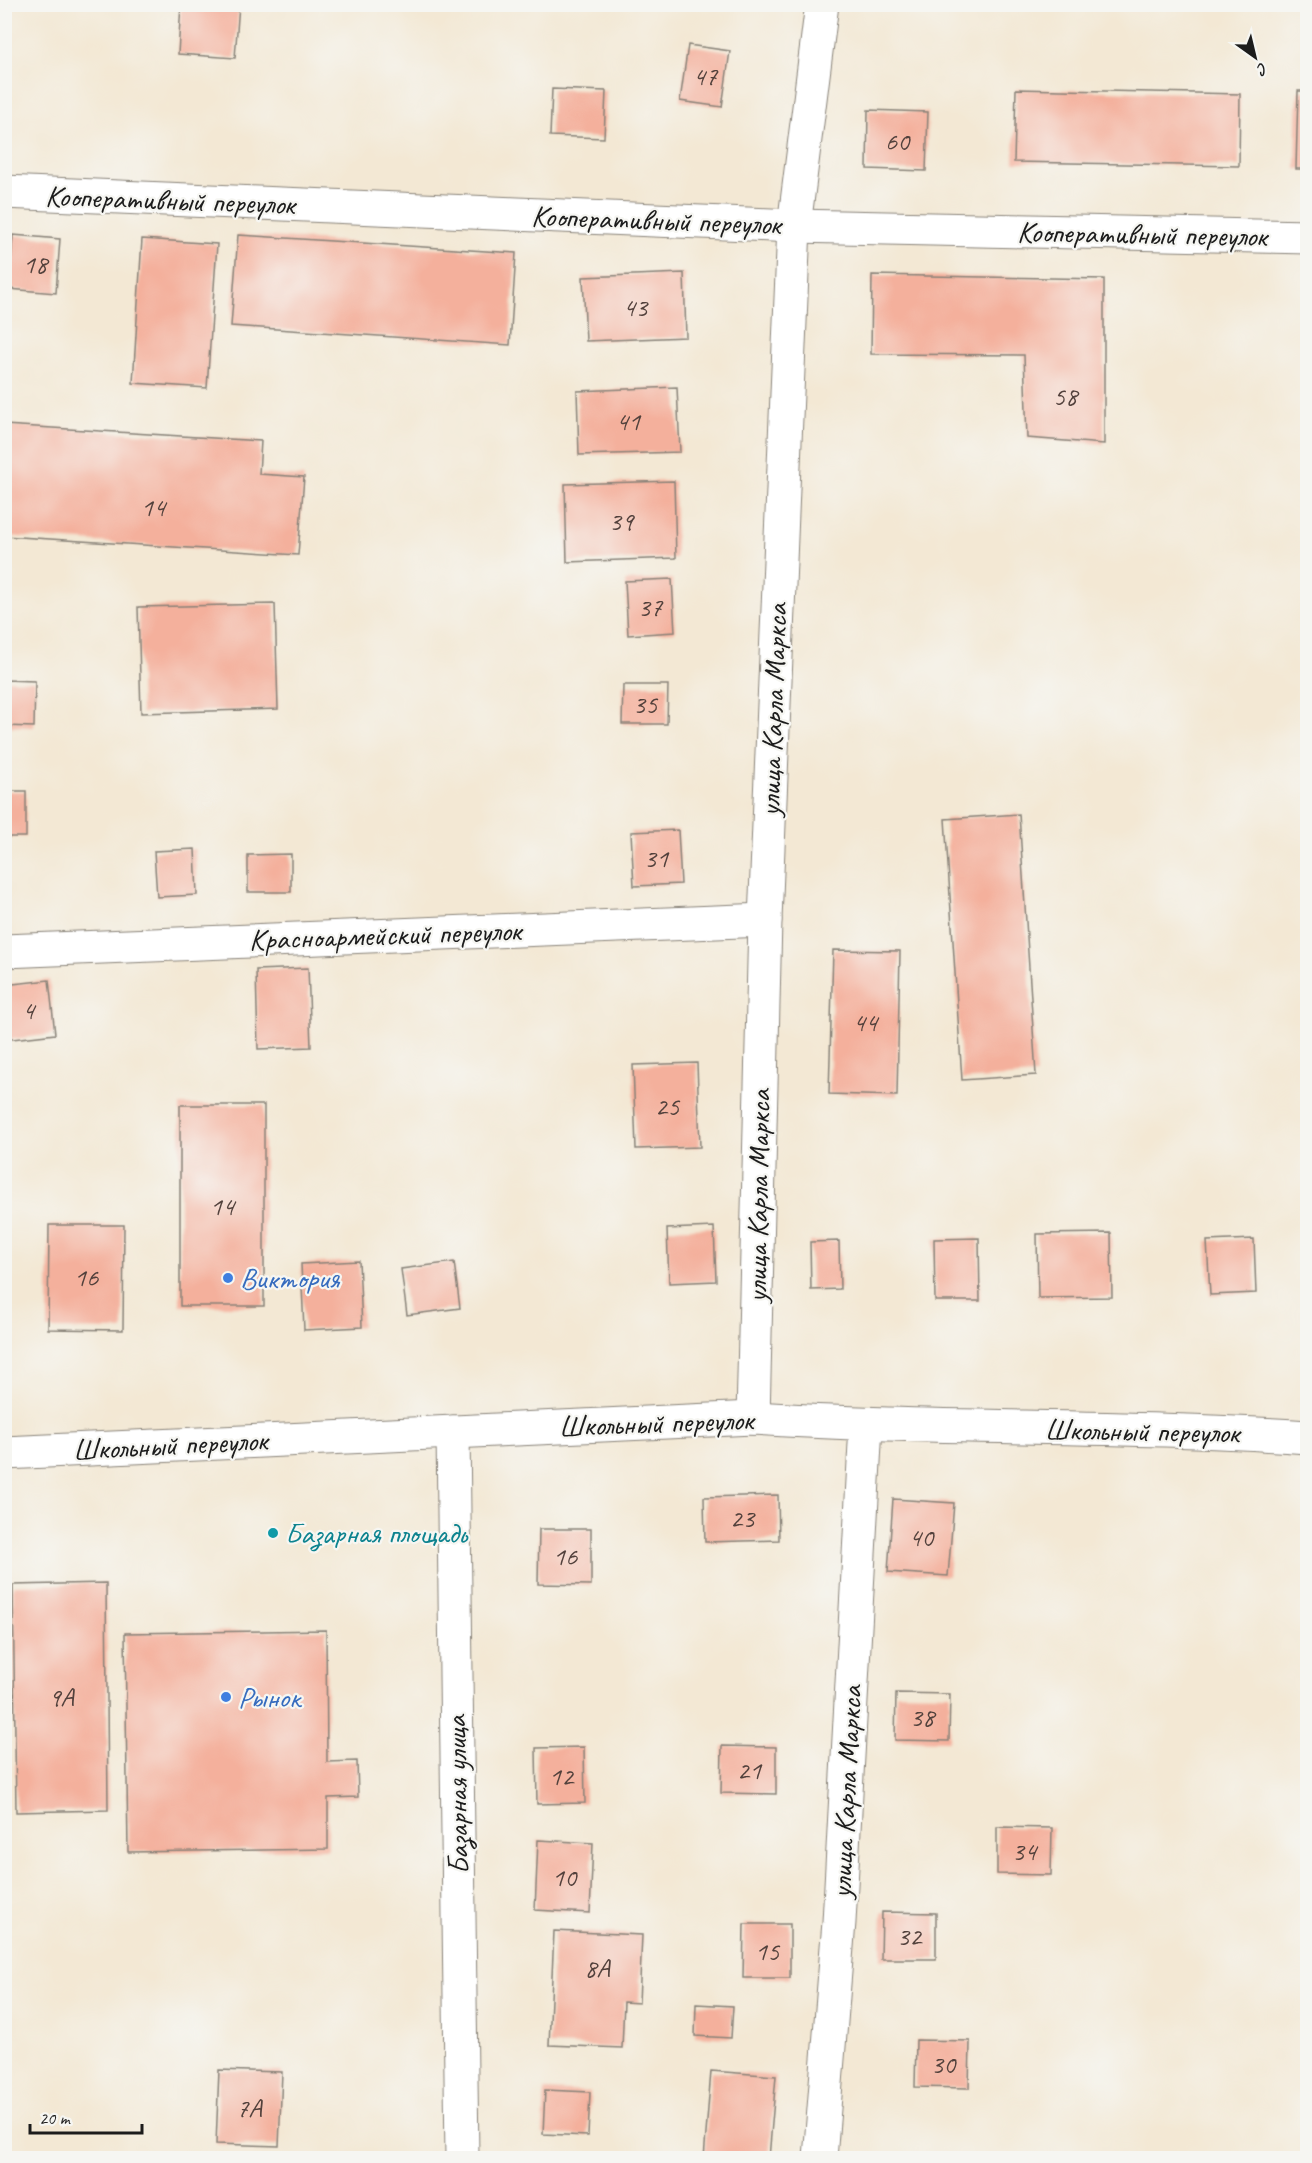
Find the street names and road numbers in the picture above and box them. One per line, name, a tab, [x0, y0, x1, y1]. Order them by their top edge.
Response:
street label: Кооперативный переулок	[45, 177, 298, 223]
street label: Кооперативный переулок	[531, 197, 784, 243]
street label: Кооперативный переулок	[1017, 213, 1270, 255]
street label: улица Карла Маркса	[750, 601, 796, 819]
street label: Красноармейский переулок	[248, 911, 525, 959]
street label: улица Карла Маркса	[737, 1087, 779, 1305]
street label: Школьный переулок	[558, 1401, 757, 1445]
street label: Школьный переулок	[1044, 1410, 1243, 1452]
street label: Школьный переулок	[72, 1421, 271, 1469]
street label: улица Карла Маркса	[821, 1683, 871, 1901]
street label: Базарная улица	[437, 1713, 477, 1875]

